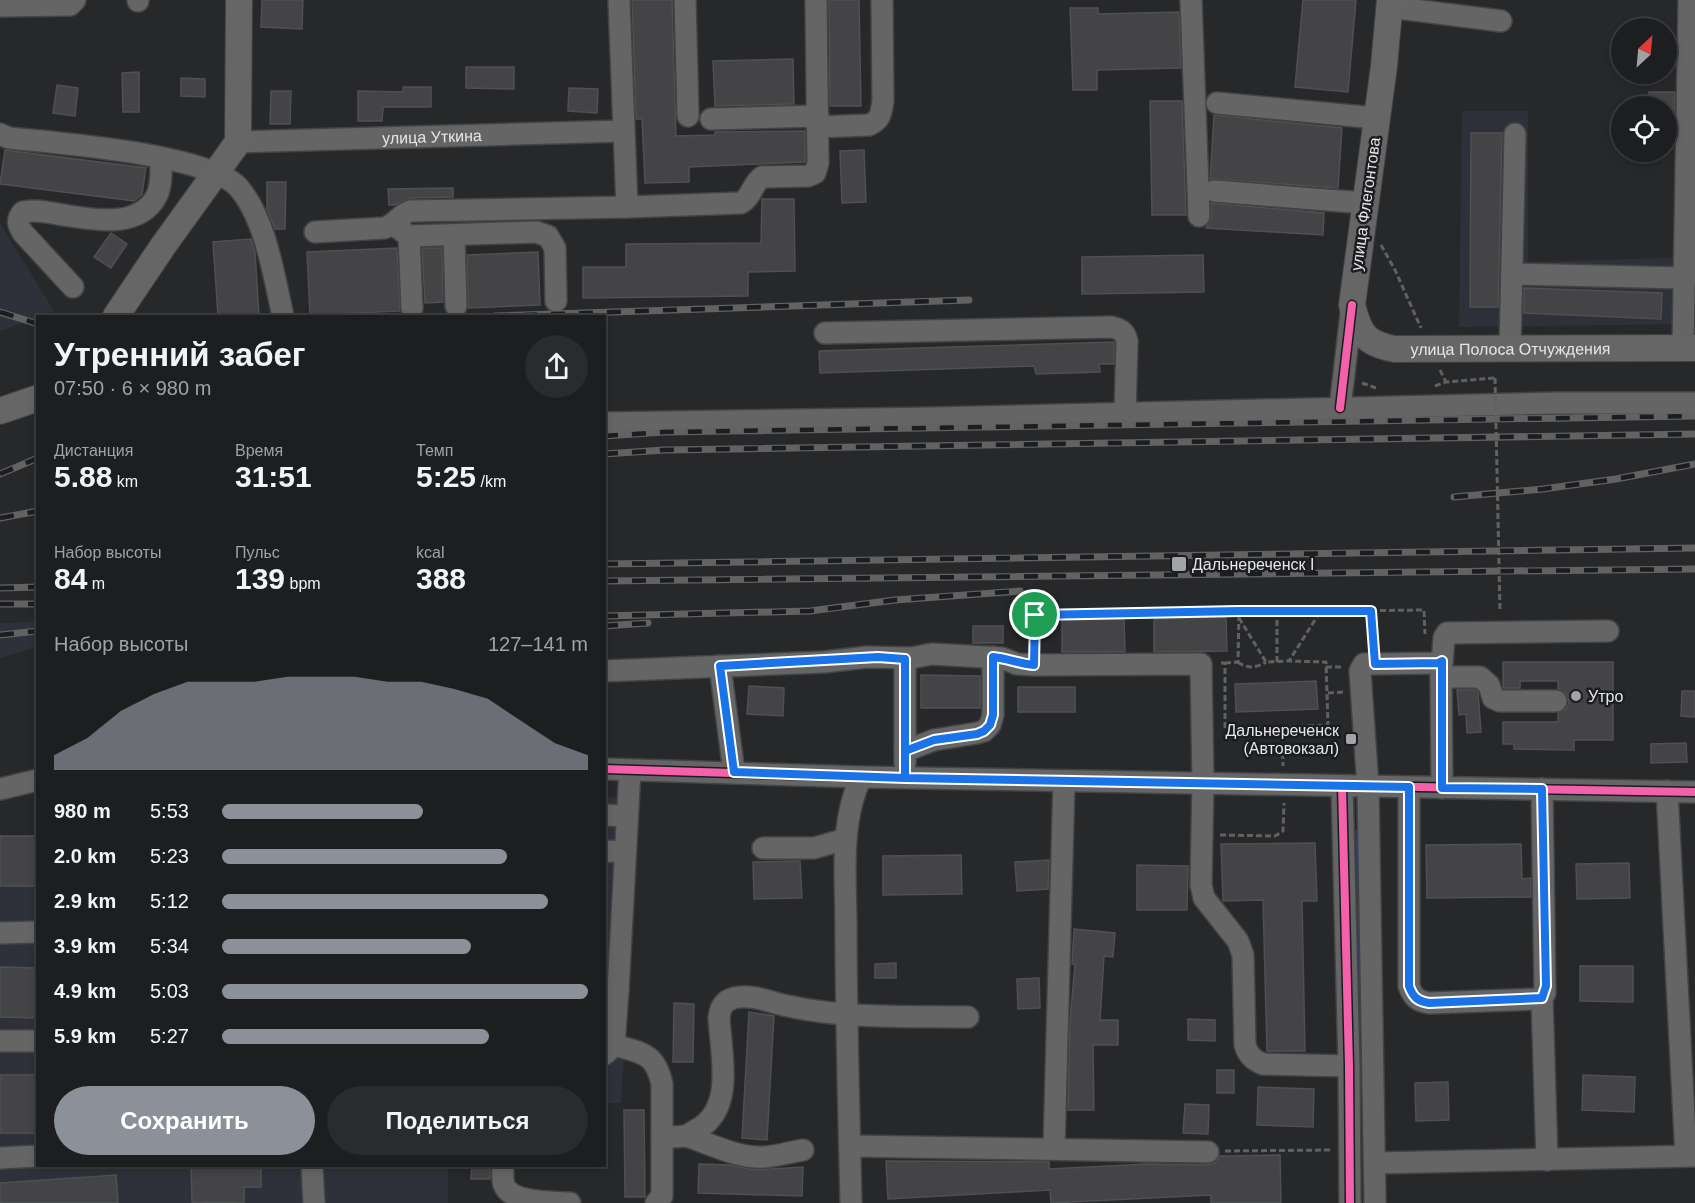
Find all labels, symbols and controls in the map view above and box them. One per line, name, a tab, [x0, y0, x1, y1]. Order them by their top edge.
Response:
north arrow	[1611, 18, 1677, 84]
map controls	[1611, 18, 1677, 162]
button: locate	[1611, 96, 1677, 162]
street label: улица Уткина	[382, 127, 482, 147]
street label: улица Флегонтова	[1348, 136, 1383, 272]
button: share	[525, 335, 588, 398]
text: Утренний забег	[54, 336, 306, 373]
street label: улица Полоса Отчуждения	[1410, 340, 1611, 358]
text: 07:50 · 6 × 980 m	[54, 377, 211, 399]
text: Дистанция	[54, 442, 133, 459]
text: Время	[235, 442, 283, 459]
text: Темп	[416, 442, 453, 459]
text: 5.88	[54, 460, 112, 493]
text: 31:51	[235, 460, 312, 493]
text: 5:25	[416, 460, 476, 493]
text: km	[112, 473, 138, 490]
text: /km	[476, 473, 506, 490]
text: Набор высоты	[54, 544, 161, 561]
text: Пульс	[235, 544, 280, 561]
text: kcal	[416, 544, 444, 561]
marker: Дальнереченск I	[1170, 555, 1188, 573]
place label: Дальнереченск I	[1192, 556, 1314, 573]
text: 84	[54, 562, 87, 595]
text: 139	[235, 562, 285, 595]
text: 388	[416, 562, 466, 595]
text: m	[87, 575, 105, 592]
text: bpm	[285, 575, 321, 592]
pin	[1009, 589, 1060, 640]
icon: arrive	[1018, 598, 1051, 631]
text: Набор высоты	[54, 633, 188, 655]
text: 127–141 m	[488, 633, 588, 655]
place label: Утро	[1588, 688, 1623, 705]
marker: Утро	[1569, 689, 1583, 703]
place label: Дальнереченск (Автовокзал)	[1226, 722, 1340, 757]
marker: Дальнереченск (Автовокзал)	[1344, 732, 1358, 746]
text: 980 m	[54, 800, 111, 822]
text: 5:53	[150, 800, 189, 822]
text: 2.0 km	[54, 845, 116, 867]
text: 5:23	[150, 845, 189, 867]
text: 2.9 km	[54, 890, 116, 912]
text: 5:12	[150, 890, 189, 912]
text: 3.9 km	[54, 935, 116, 957]
text: 5:34	[150, 935, 189, 957]
text: 4.9 km	[54, 980, 116, 1002]
text: 5:03	[150, 980, 189, 1002]
text: 5.9 km	[54, 1025, 116, 1047]
text: 5:27	[150, 1025, 189, 1047]
button: Сохранить	[54, 1086, 315, 1155]
button: Поделиться	[327, 1086, 588, 1155]

